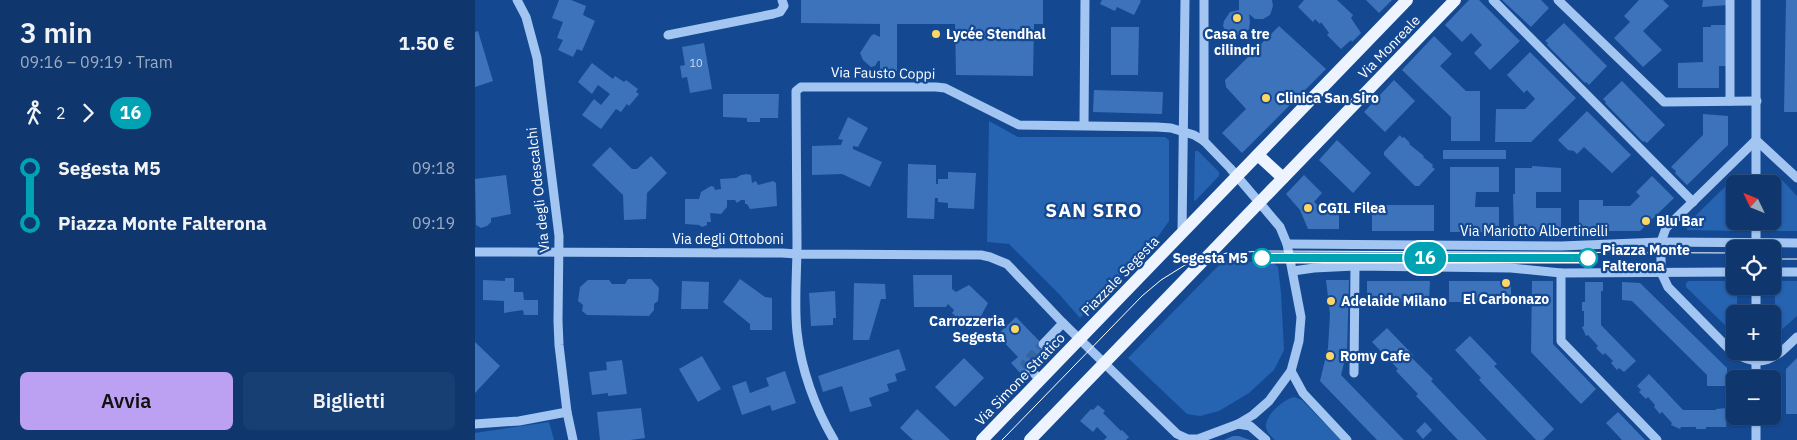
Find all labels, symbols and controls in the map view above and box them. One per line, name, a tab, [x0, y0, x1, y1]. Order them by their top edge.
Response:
street label: Via Monreale	[1354, 11, 1424, 83]
marker: Casa a tre cilindri	[1231, 12, 1243, 24]
text: 3 min	[20, 14, 92, 51]
place label: Lycée Stendhal	[946, 25, 1046, 43]
place label: Casa a tre cilindri	[1204, 25, 1270, 59]
marker: Lycée Stendhal	[930, 28, 942, 40]
text: 1.50 €	[399, 31, 455, 55]
text: 09:16 – 09:19 · Tram	[20, 52, 173, 72]
house number: 10	[689, 56, 703, 70]
street label: Via Fausto Coppi	[831, 63, 935, 83]
place label: Clinica San Siro	[1276, 89, 1379, 107]
marker: Clinica San Siro	[1260, 92, 1272, 104]
icon: walk	[20, 99, 48, 127]
icon: forward	[74, 99, 102, 127]
text: 16	[120, 101, 141, 124]
text: 2	[56, 103, 66, 123]
street label: Via degli Odescalchi	[522, 126, 554, 254]
text: Segesta M5	[58, 156, 161, 180]
text: 09:18	[412, 158, 455, 178]
north arrow	[1726, 175, 1781, 230]
map controls	[1726, 175, 1781, 425]
district label: SAN SIRO	[1045, 198, 1143, 222]
place label: CGIL Filea	[1318, 199, 1386, 217]
marker: CGIL Filea	[1302, 202, 1314, 214]
text: Piazza Monte Falterona	[58, 211, 267, 235]
place label: Blu Bar	[1656, 212, 1705, 230]
text: 09:19	[412, 213, 455, 233]
marker: Blu Bar	[1640, 215, 1652, 227]
street label: Via Mariotto Albertinelli	[1460, 222, 1608, 240]
street label: Via degli Ottoboni	[672, 230, 784, 248]
street label: Piazzale Segesta	[1077, 232, 1163, 320]
button: locate	[1726, 240, 1781, 295]
place label: Piazza Monte Falterona	[1602, 241, 1690, 275]
line badge: 16	[1403, 242, 1447, 274]
text: 16	[1414, 246, 1436, 269]
marker: Segesta M5	[1252, 248, 1272, 268]
marker: Piazza Monte Falterona	[1578, 248, 1598, 268]
place label: Segesta M5	[1172, 249, 1248, 267]
marker: El Carbonazo	[1500, 277, 1512, 289]
place label: El Carbonazo	[1463, 290, 1549, 308]
place label: Adelaide Milano	[1341, 292, 1447, 310]
marker: Adelaide Milano	[1325, 295, 1337, 307]
button: +	[1726, 305, 1781, 360]
place label: Carrozzeria Segesta	[929, 312, 1005, 346]
marker: Carrozzeria Segesta	[1009, 323, 1021, 335]
street label: Via Simone Stratico	[971, 329, 1069, 429]
place label: Romy Cafe	[1340, 347, 1410, 365]
marker: Romy Cafe	[1324, 350, 1336, 362]
button: −	[1726, 370, 1781, 425]
button: Avvia	[20, 372, 233, 430]
button: Biglietti	[243, 372, 455, 430]

